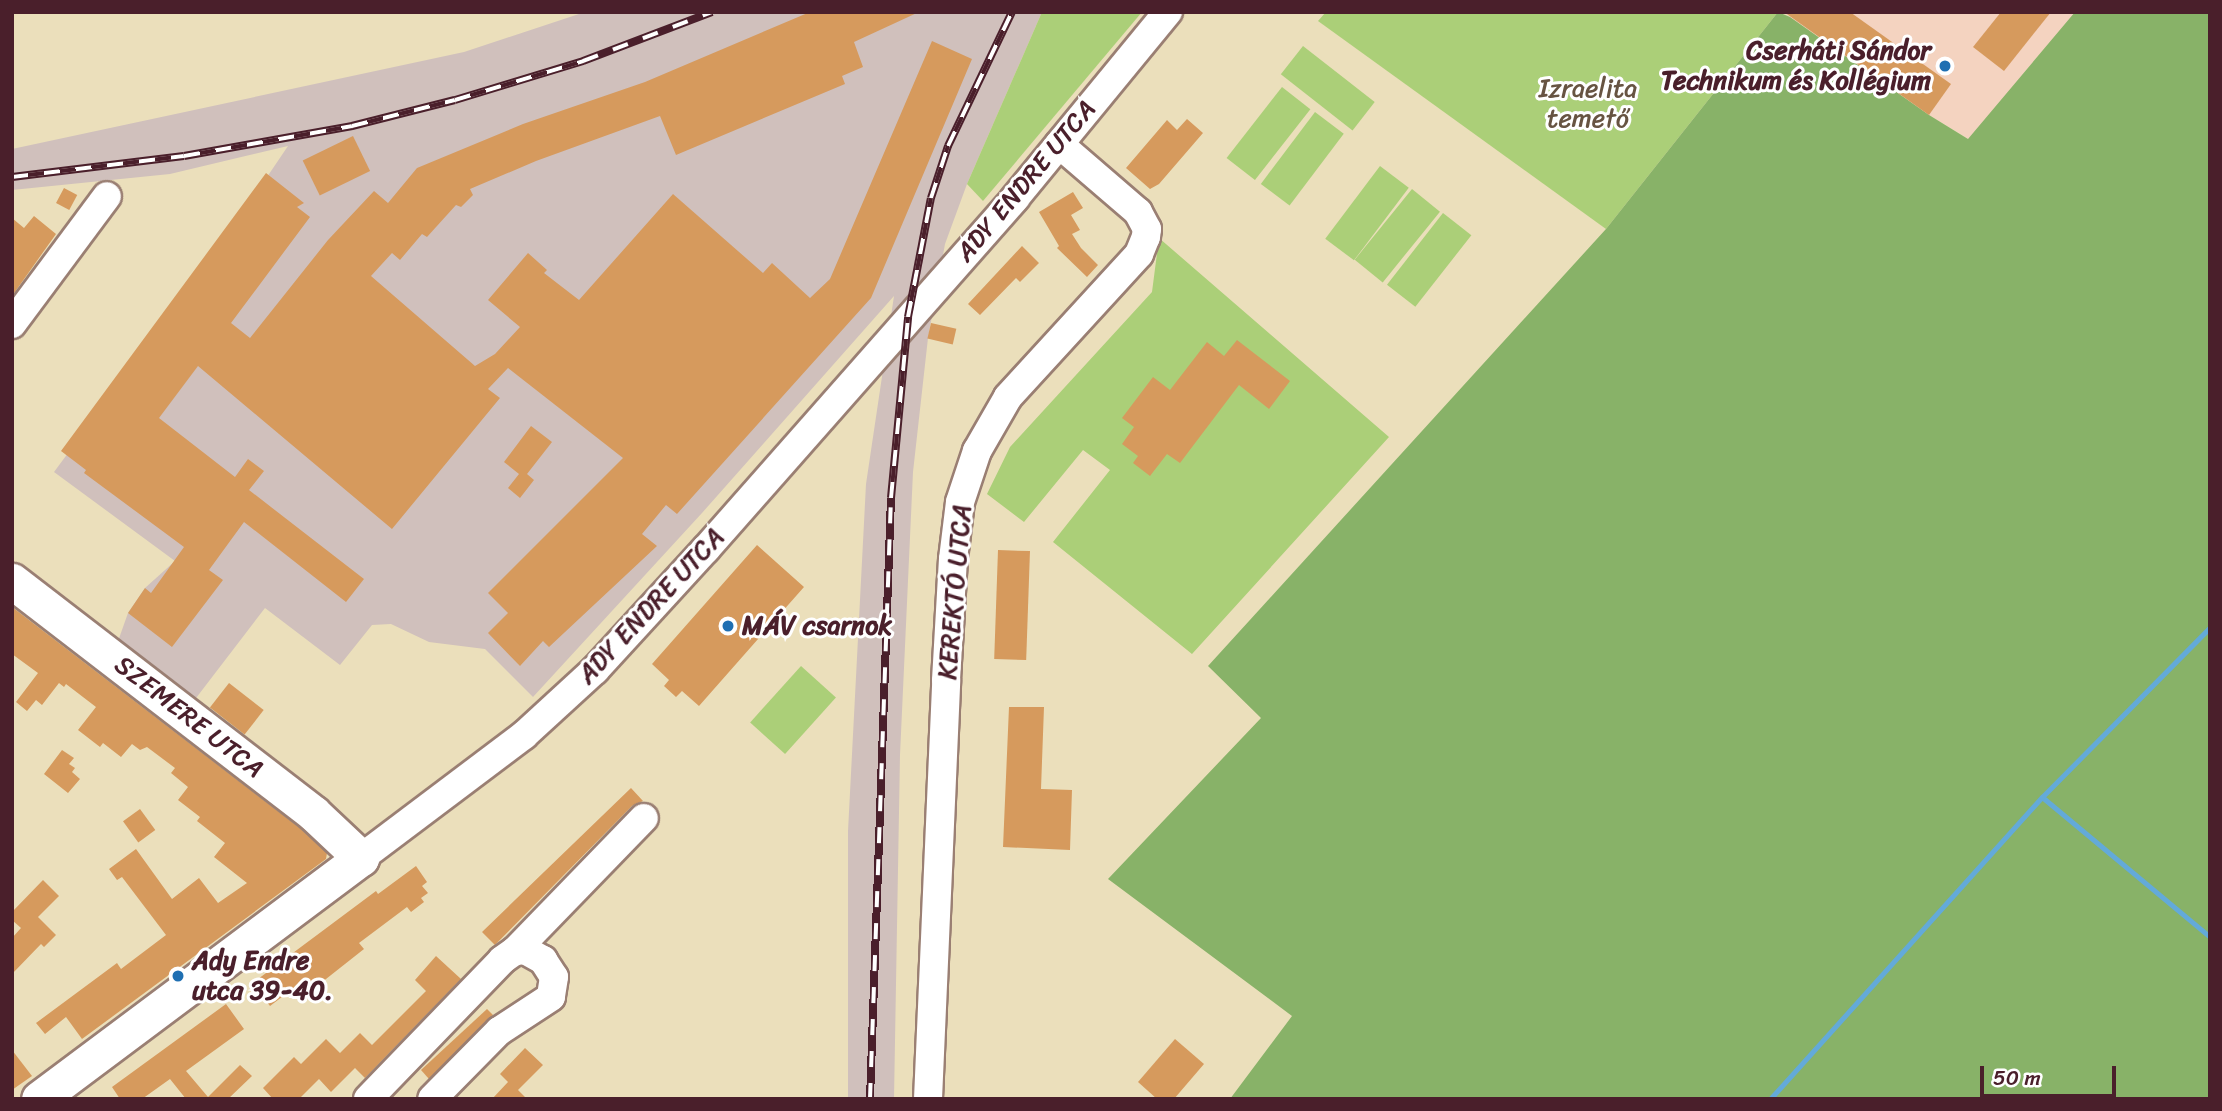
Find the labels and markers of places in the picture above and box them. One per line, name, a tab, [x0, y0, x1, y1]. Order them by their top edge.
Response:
place label: Cserháti Sándor Technikum és Kollégium	[1660, 35, 1931, 96]
marker: Cserháti Sándor Technikum és Kollégium	[1937, 58, 1953, 74]
place label: MÁV csarnok	[742, 610, 892, 642]
marker: MÁV csarnok	[720, 618, 736, 634]
place label: Ady Endre utca 39-40.	[192, 945, 333, 1006]
marker: Ady Endre utca 39-40.	[170, 968, 186, 984]

